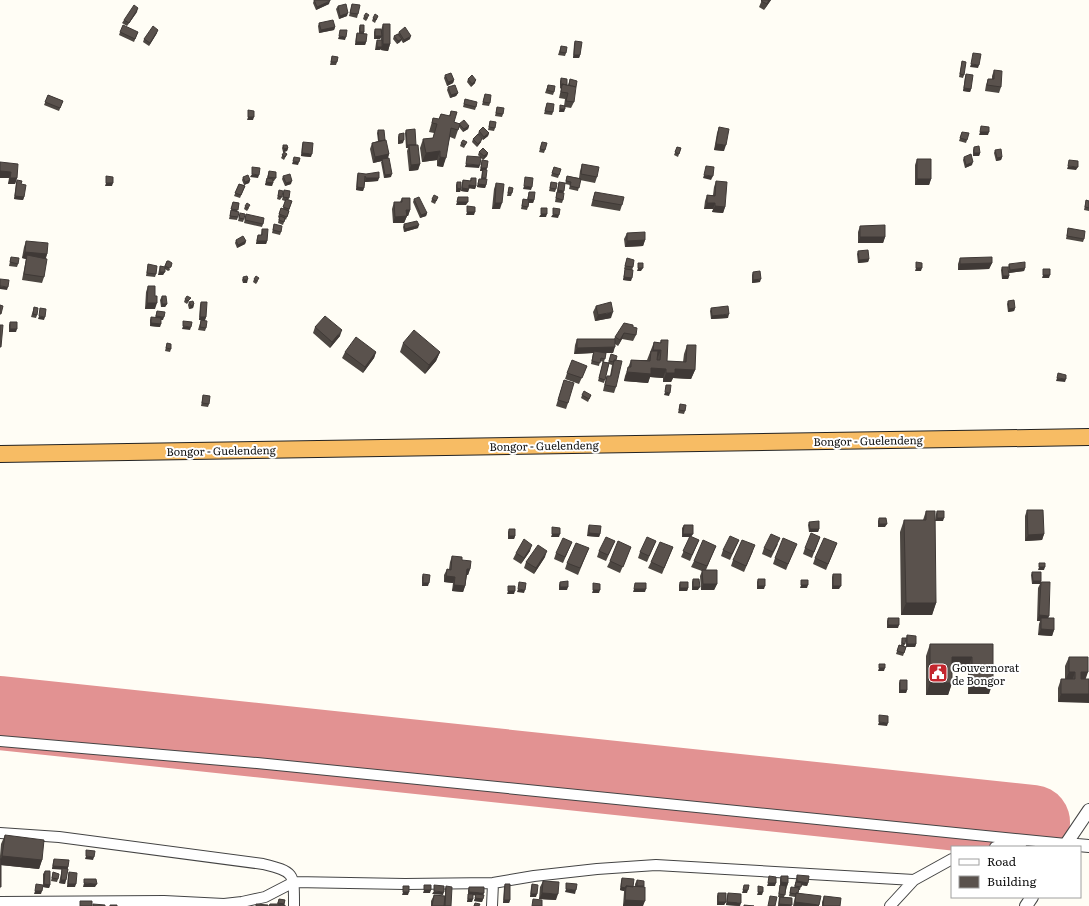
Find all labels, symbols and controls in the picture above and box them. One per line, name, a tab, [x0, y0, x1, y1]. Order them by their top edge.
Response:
street label: Bongor - Guelendeng	[813, 431, 924, 449]
street label: Bongor - Guelendeng	[489, 436, 600, 454]
street label: Bongor - Guelendeng	[166, 441, 277, 459]
place label: Gouvernorat de Bongor	[952, 659, 1020, 688]
public building icon: Gouvernorat de Bongor	[927, 662, 949, 684]
legend	[951, 846, 1081, 898]
text: Road	[987, 852, 1017, 870]
text: Building	[987, 872, 1037, 890]

